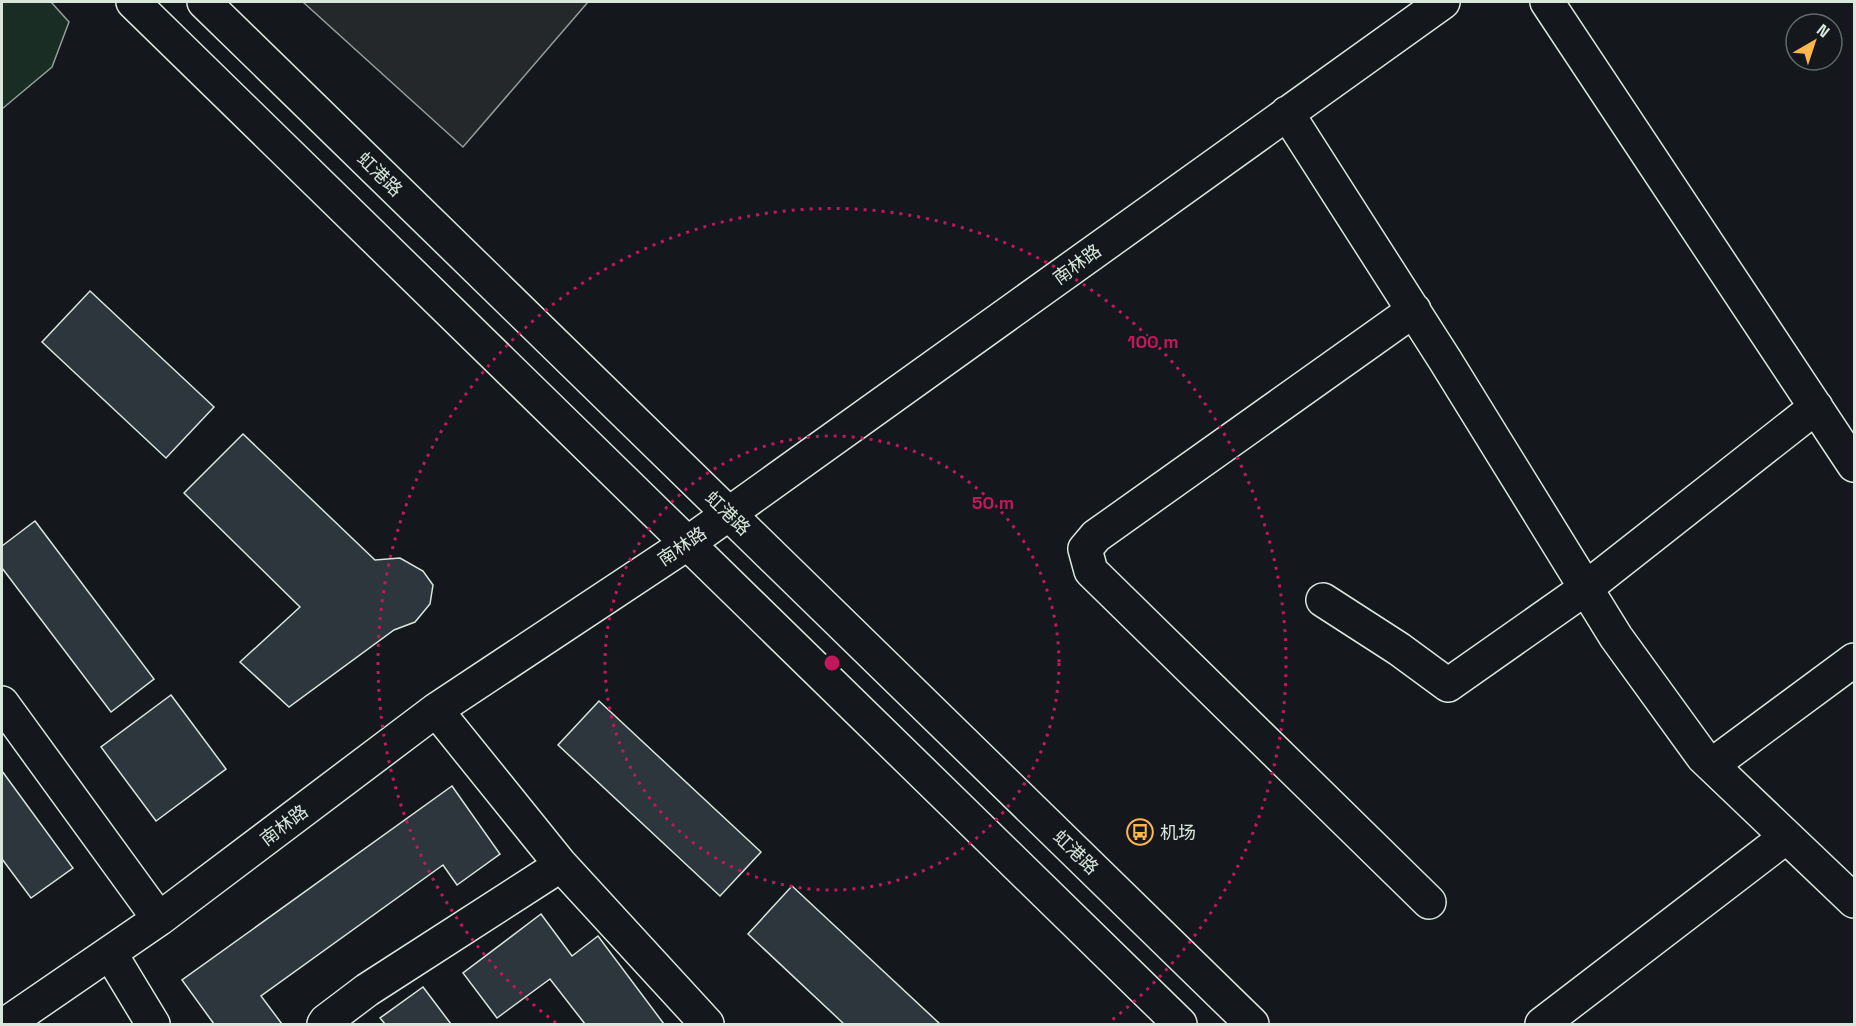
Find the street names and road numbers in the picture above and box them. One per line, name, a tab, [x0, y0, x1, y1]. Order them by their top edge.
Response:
street label: 虹港路	[353, 147, 407, 201]
street label: 南林路	[1048, 239, 1106, 289]
street label: 虹港路	[701, 486, 755, 540]
street label: 南林路	[653, 521, 711, 571]
street label: 南林路	[256, 800, 312, 850]
street label: 虹港路	[1049, 825, 1103, 879]

